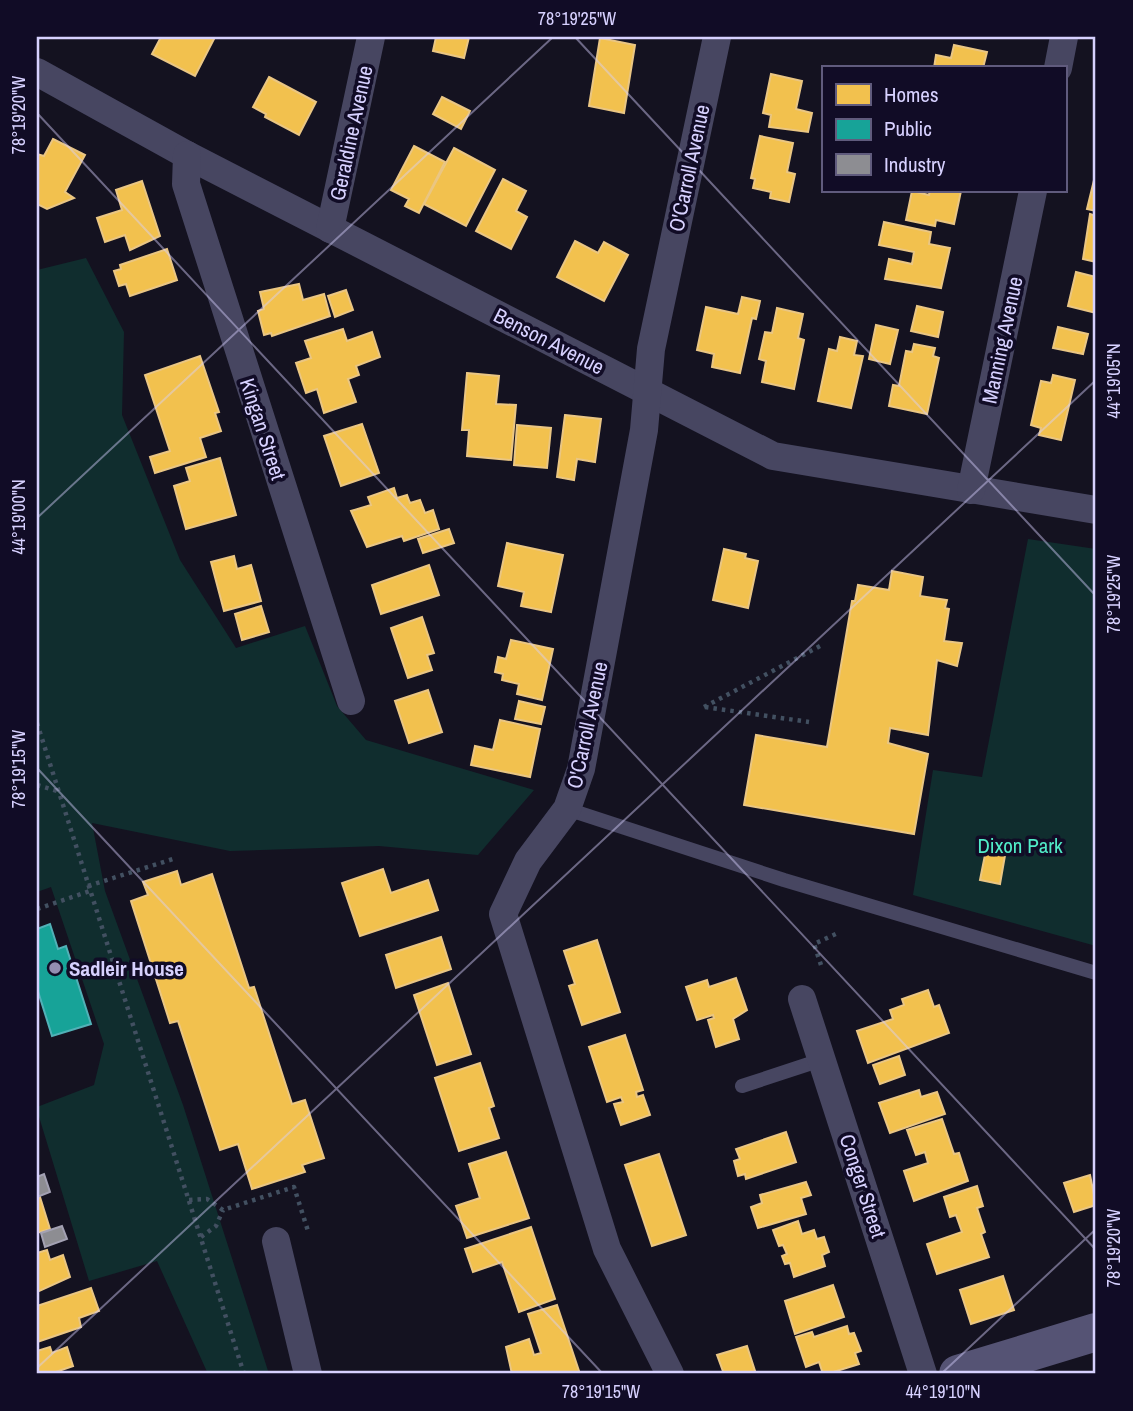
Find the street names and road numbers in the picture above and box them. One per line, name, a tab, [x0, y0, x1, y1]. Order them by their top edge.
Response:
street label: Geraldine Avenue	[323, 63, 379, 203]
street label: O'Carroll Avenue	[661, 102, 717, 234]
street label: Manning Avenue	[974, 274, 1030, 406]
street label: Benson Avenue	[489, 301, 609, 381]
street label: Kingan Street	[233, 374, 293, 484]
street label: O'Carroll Avenue	[559, 659, 615, 791]
street label: Conger Street	[833, 1131, 893, 1242]

